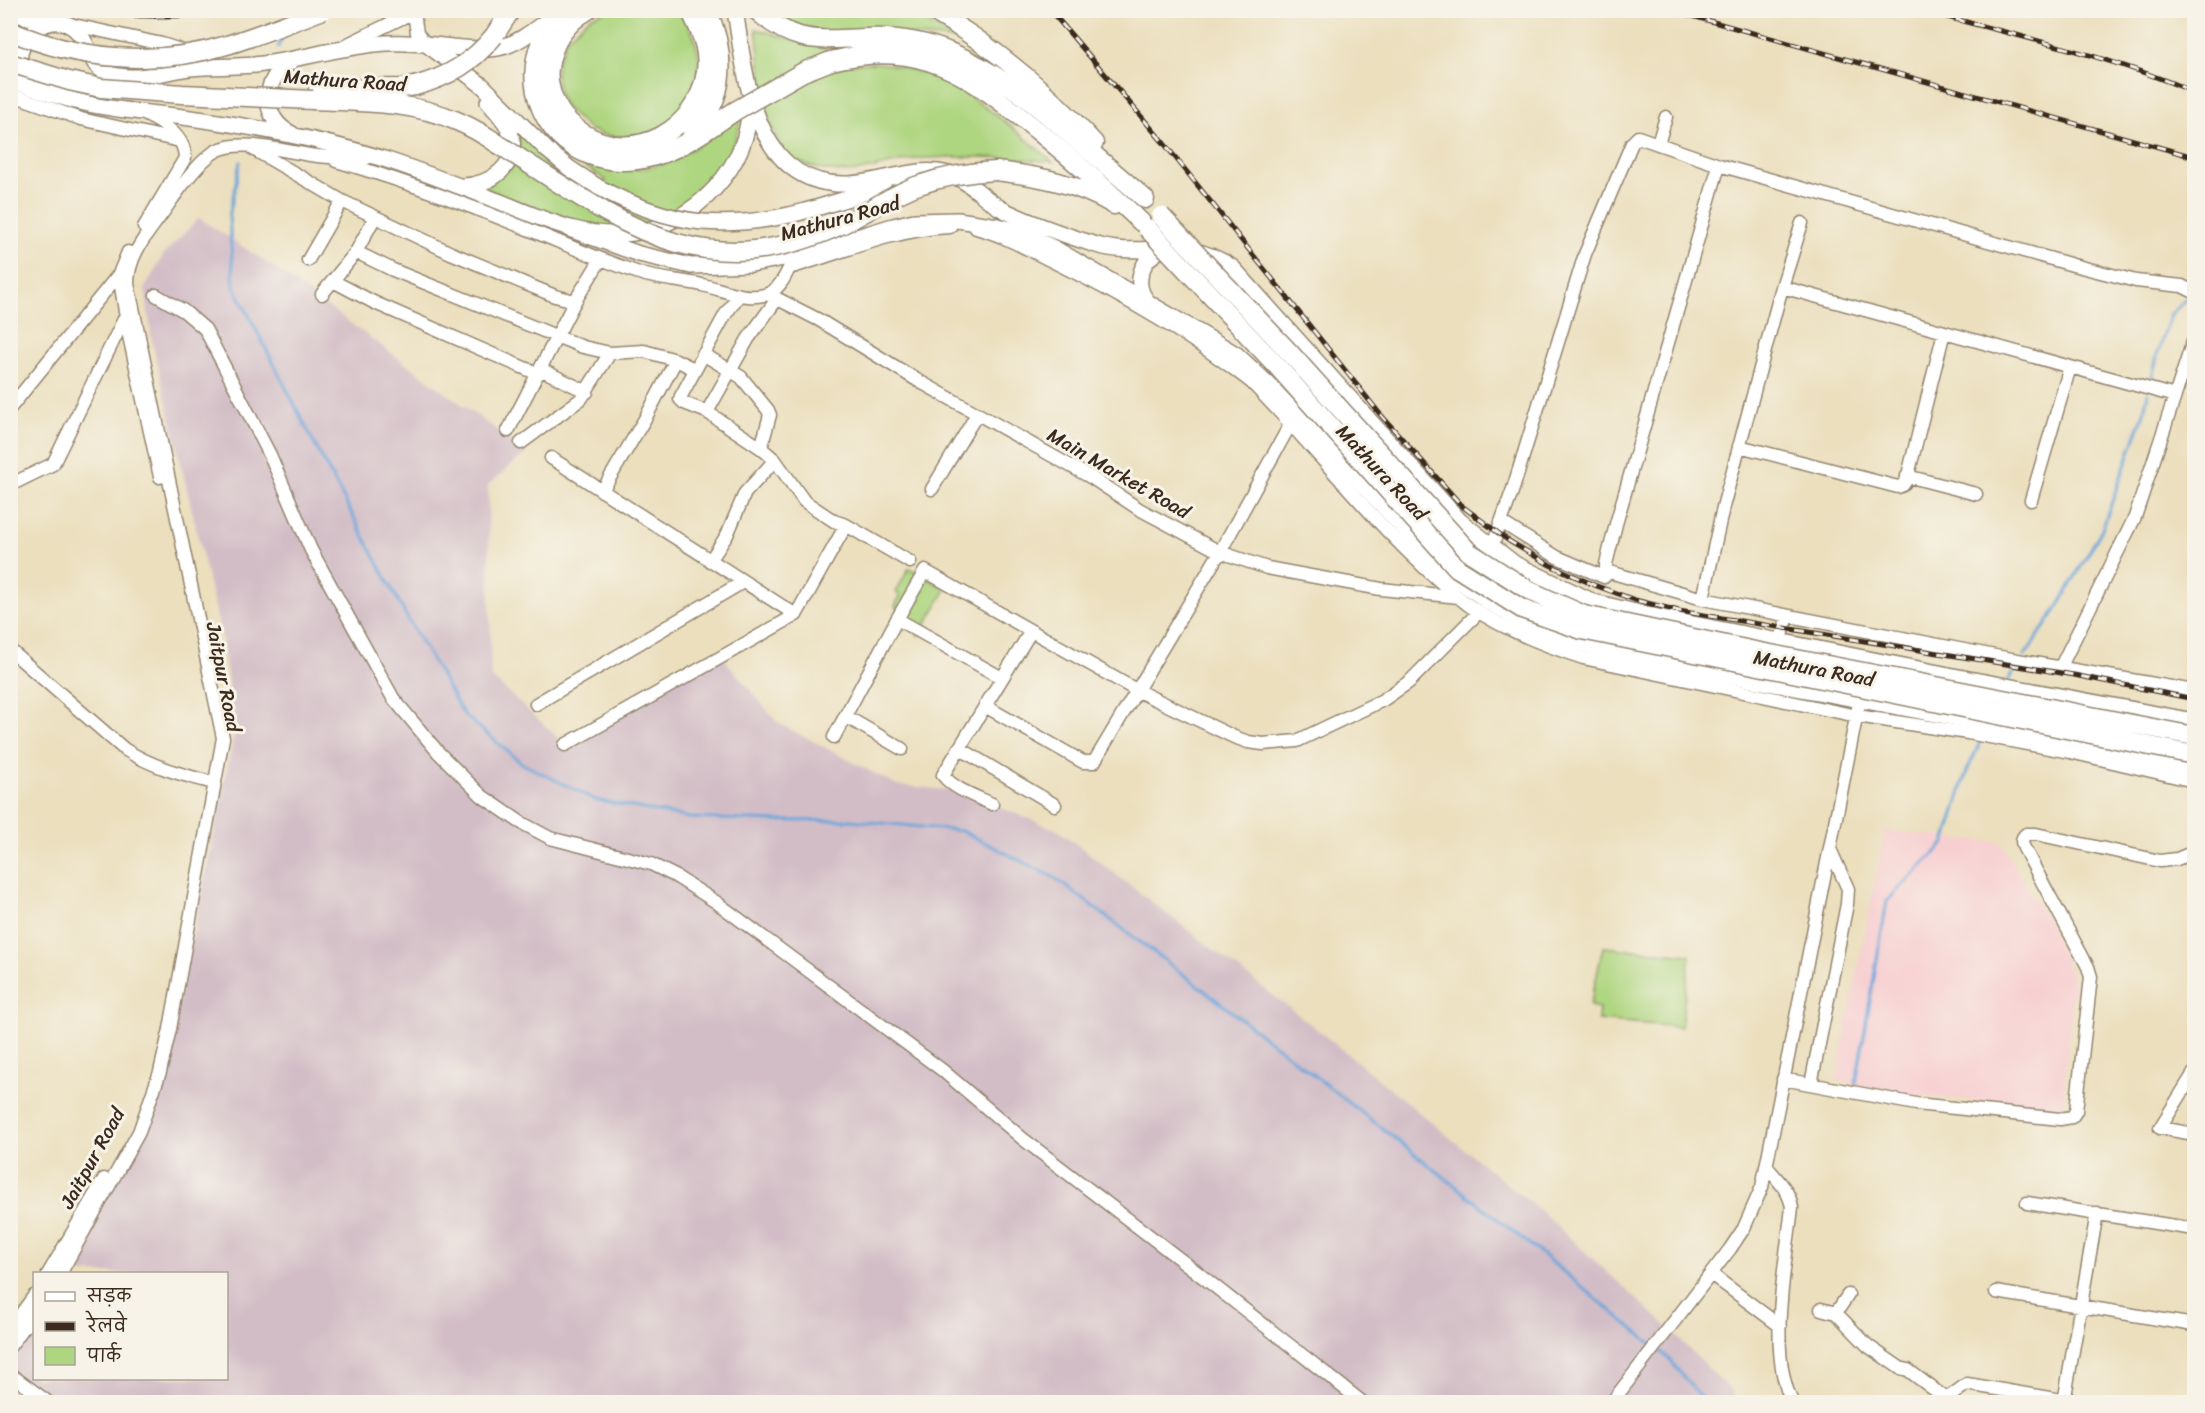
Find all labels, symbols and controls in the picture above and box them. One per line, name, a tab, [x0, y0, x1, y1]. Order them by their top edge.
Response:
street label: Mathura Road	[283, 59, 409, 102]
street label: Mathura Road	[776, 185, 905, 251]
street label: Mathura Road	[1327, 416, 1437, 530]
street label: Main Market Road	[1040, 418, 1198, 530]
street label: Jaitpur Road	[196, 618, 252, 736]
street label: Mathura Road	[1750, 640, 1879, 698]
street label: Jaitpur Road	[50, 1100, 135, 1216]
legend	[33, 1272, 228, 1380]
text: सड़क	[86, 1280, 132, 1312]
text: रेलवे	[85, 1310, 128, 1342]
text: पार्क	[86, 1340, 122, 1372]

